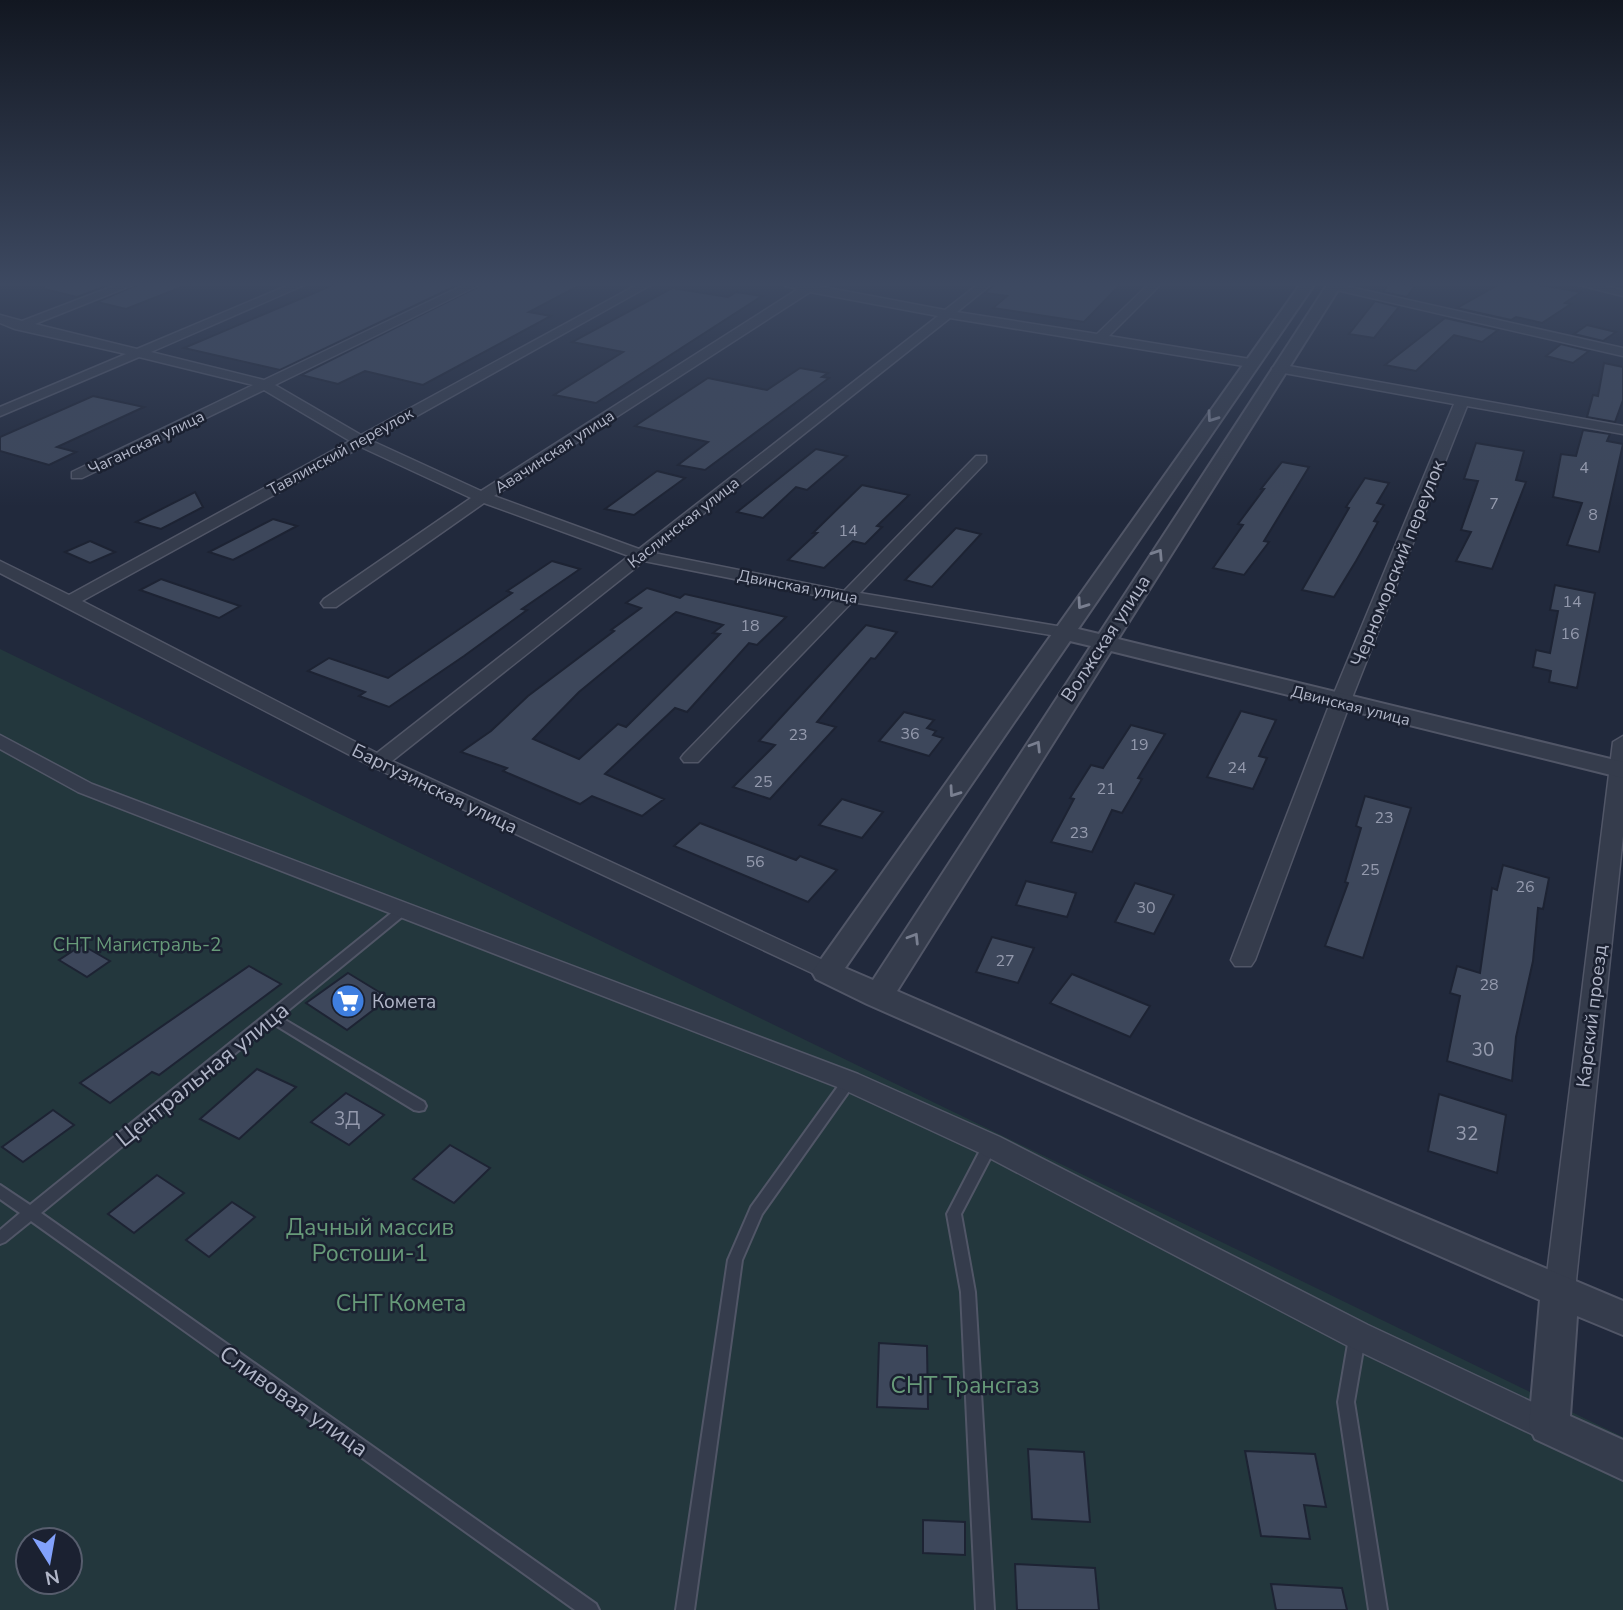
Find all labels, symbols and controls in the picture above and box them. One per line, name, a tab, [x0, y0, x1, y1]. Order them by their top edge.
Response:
street label: Тавлинский переулок	[264, 402, 418, 501]
street label: Чаганская улица	[85, 405, 208, 480]
street label: Авачинская улица	[490, 405, 619, 499]
one-way arrow	[1208, 409, 1220, 422]
street label: Черноморский переулок	[1345, 456, 1451, 671]
house number: 4	[1579, 457, 1589, 479]
street label: Каслинская улица	[623, 472, 744, 573]
house number: 7	[1489, 493, 1499, 515]
house number: 8	[1588, 504, 1598, 526]
house number: 14	[838, 520, 858, 542]
one-way arrow	[1150, 549, 1163, 562]
street label: Двинская улица	[736, 565, 860, 609]
street label: Волжская улица	[1055, 570, 1157, 707]
house number: 14	[1562, 591, 1582, 613]
one-way arrow	[1078, 596, 1090, 609]
house number: 18	[740, 615, 760, 637]
house number: 16	[1560, 623, 1580, 645]
street label: Двинская улица	[1289, 681, 1413, 731]
house number: 36	[900, 723, 920, 745]
house number: 23	[788, 724, 808, 746]
house number: 19	[1129, 734, 1149, 756]
street label: Баргузинская улица	[347, 737, 522, 840]
one-way arrow	[1028, 741, 1041, 754]
house number: 24	[1227, 757, 1247, 779]
house number: 25	[753, 771, 773, 793]
house number: 21	[1096, 778, 1116, 800]
one-way arrow	[950, 784, 962, 797]
house number: 23	[1374, 807, 1394, 829]
house number: 23	[1069, 822, 1089, 844]
house number: 56	[745, 851, 765, 873]
house number: 25	[1360, 859, 1380, 881]
house number: 26	[1515, 876, 1535, 898]
house number: 30	[1136, 897, 1156, 919]
park label: СНТ Магистраль-2	[53, 932, 221, 958]
one-way arrow	[906, 933, 919, 946]
street label: Карский проезд	[1570, 943, 1614, 1089]
house number: 27	[995, 950, 1015, 972]
house number: 28	[1479, 974, 1499, 996]
supermarket icon: Комета	[329, 982, 367, 1020]
place label: Комета	[372, 989, 436, 1015]
street label: Центральная улица	[109, 995, 295, 1154]
house number: 30	[1472, 1037, 1494, 1063]
house number: 3Д	[334, 1106, 360, 1132]
house number: 32	[1456, 1121, 1478, 1147]
park label: Дачный массив Ростоши-1	[286, 1212, 454, 1269]
park label: СНТ Комета	[336, 1288, 466, 1319]
street label: Сливовая улица	[213, 1338, 374, 1464]
park label: СНТ Трансгаз	[890, 1370, 1040, 1401]
north arrow	[14, 1526, 84, 1596]
text: N	[43, 1563, 62, 1591]

